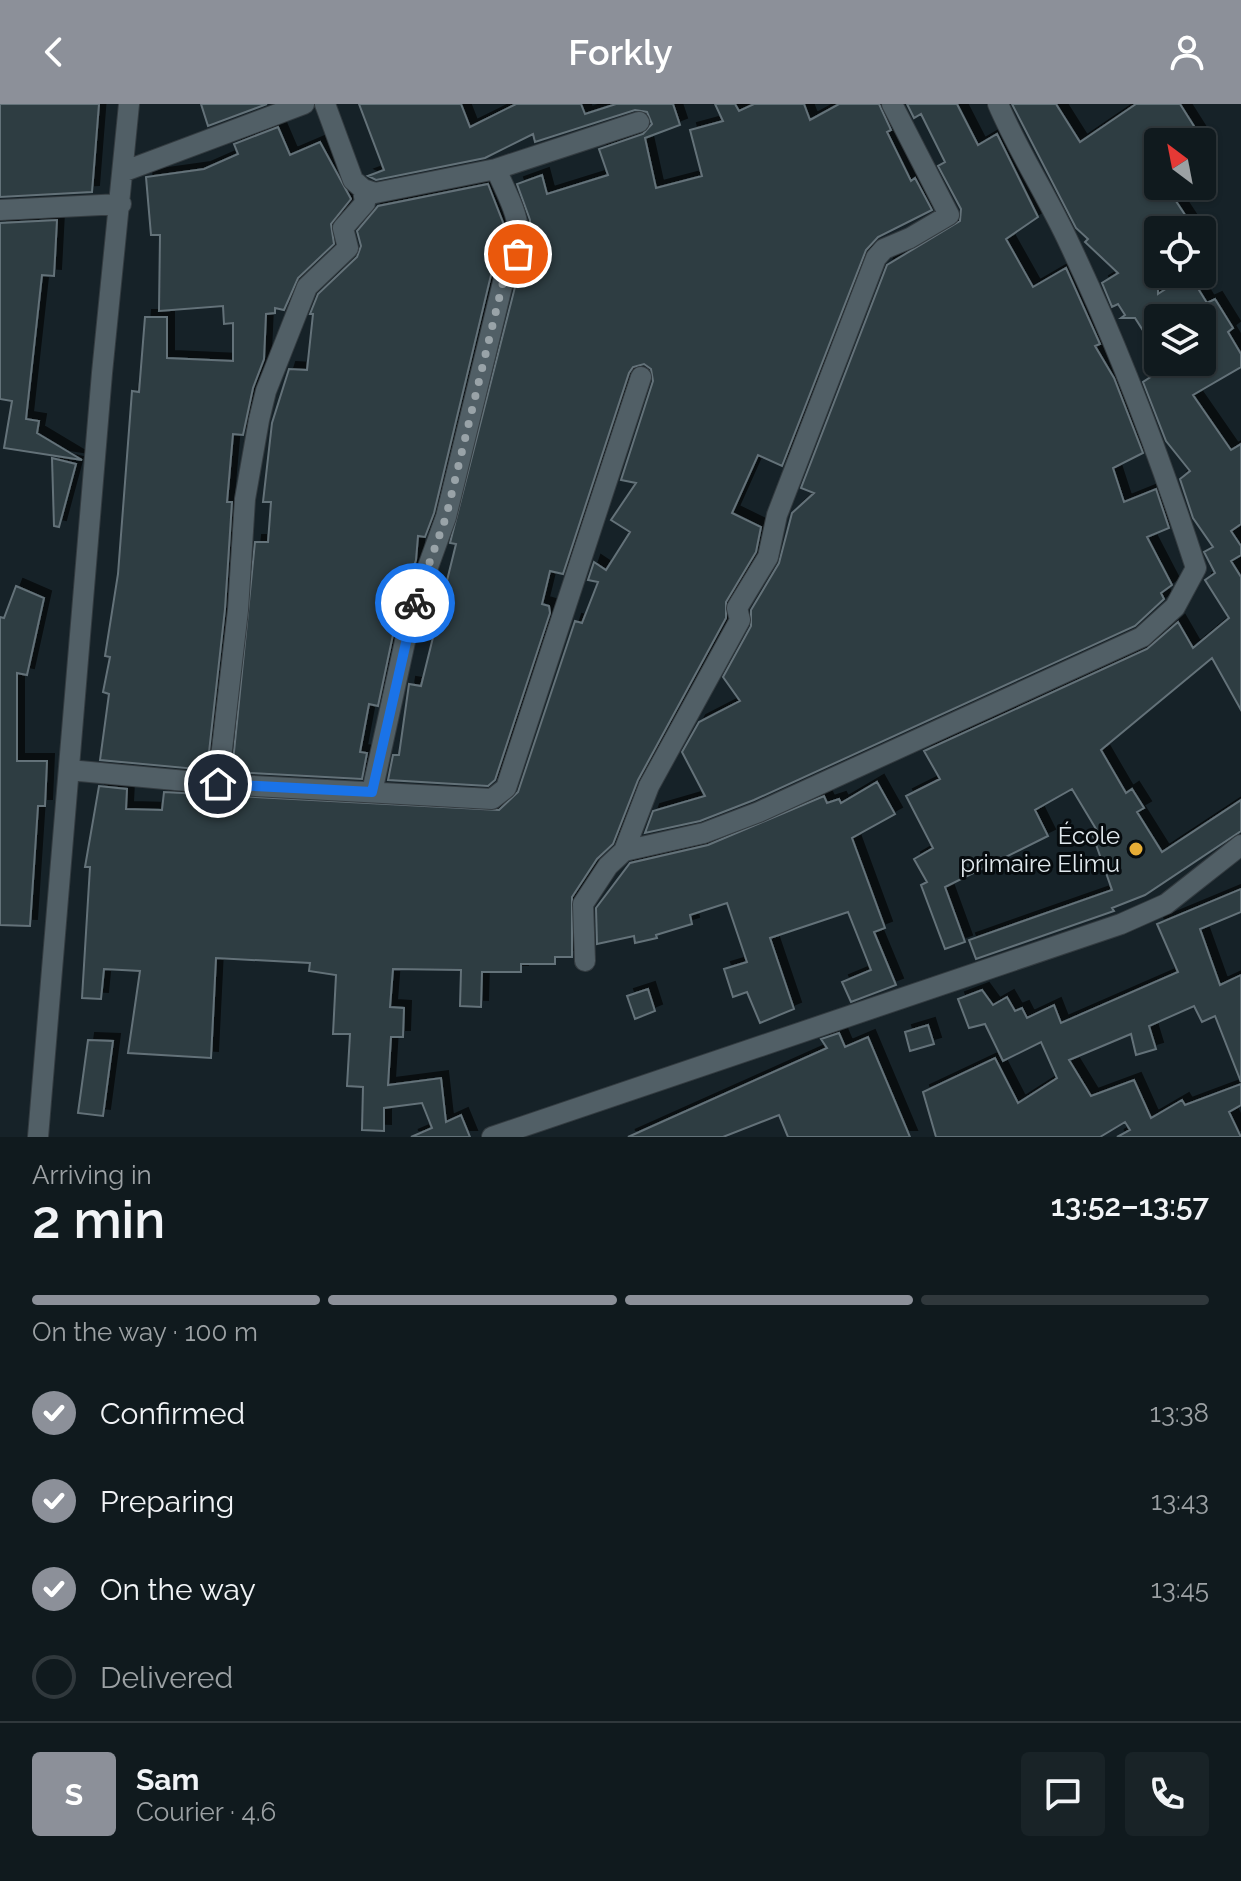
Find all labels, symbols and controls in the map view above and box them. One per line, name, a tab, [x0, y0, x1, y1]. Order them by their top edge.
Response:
icon: back	[32, 30, 76, 74]
icon: person	[1165, 30, 1209, 74]
text: Forkly	[568, 31, 673, 73]
north arrow	[1144, 128, 1216, 200]
map controls	[1144, 128, 1216, 376]
button: locate	[1144, 216, 1216, 288]
pin	[484, 220, 552, 288]
icon: bag	[496, 232, 540, 276]
button: layers	[1144, 304, 1216, 376]
courier	[375, 563, 455, 643]
icon: bike	[393, 581, 437, 625]
pin	[184, 750, 252, 818]
icon: home	[196, 762, 240, 806]
place label: École primaire Elimu	[960, 821, 1120, 878]
marker: École primaire Elimu	[1127, 840, 1145, 858]
text: Arriving in	[32, 1160, 152, 1190]
text: 13:52–13:57	[1051, 1188, 1209, 1223]
text: 2 min	[32, 1189, 165, 1250]
text: On the way · 100 m	[32, 1317, 258, 1347]
icon: check	[32, 1391, 76, 1435]
text: Confirmed	[100, 1396, 245, 1431]
text: 13:38	[1150, 1398, 1209, 1428]
icon: check	[32, 1479, 76, 1523]
text: Preparing	[100, 1484, 234, 1519]
text: 13:43	[1151, 1486, 1209, 1516]
icon: check	[32, 1567, 76, 1611]
text: On the way	[100, 1572, 256, 1607]
text: 13:45	[1151, 1574, 1209, 1604]
text: Delivered	[100, 1660, 233, 1695]
button: chat	[1021, 1752, 1105, 1836]
button: phone	[1125, 1752, 1209, 1836]
text: Sam	[136, 1762, 199, 1797]
text: S	[65, 1777, 83, 1812]
text: Courier · 4.6	[136, 1797, 276, 1827]

